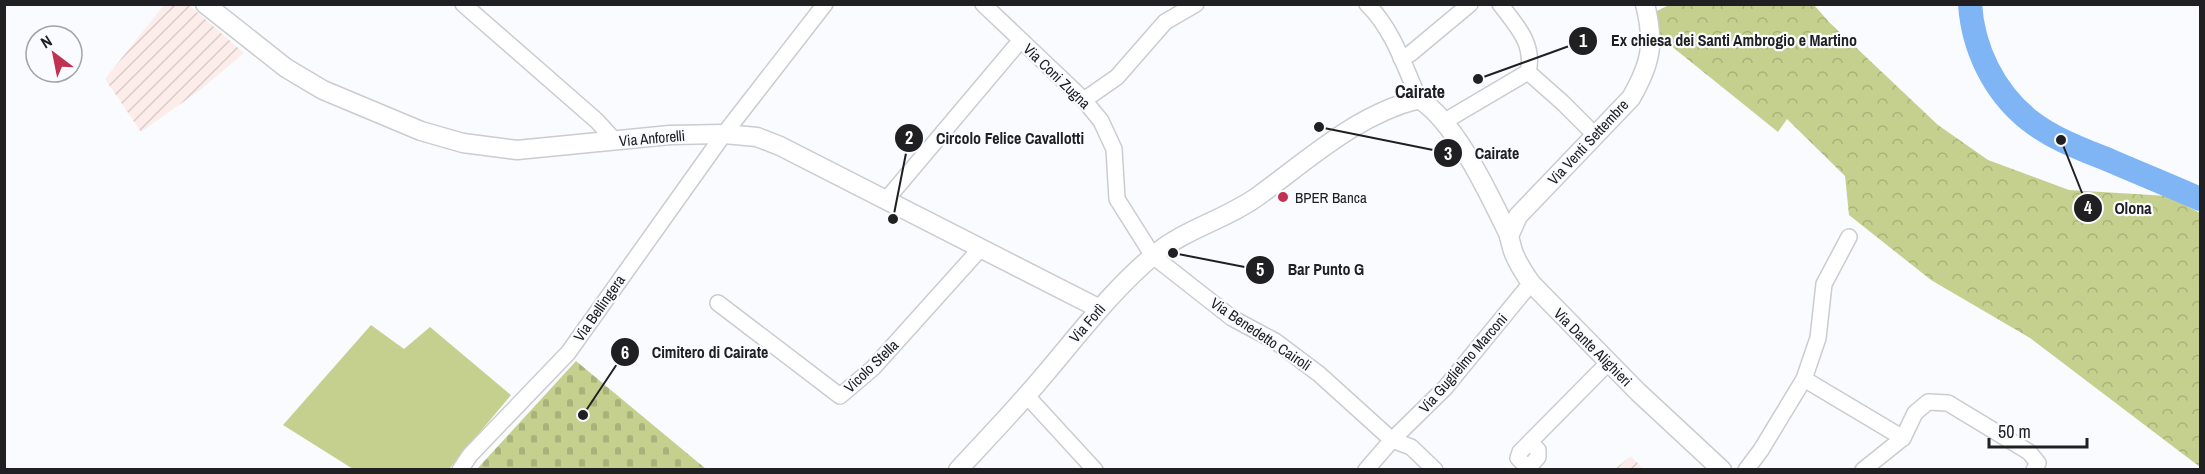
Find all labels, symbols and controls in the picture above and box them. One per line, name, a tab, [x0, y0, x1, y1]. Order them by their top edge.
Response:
north arrow	[24, 24, 84, 84]
callout: Ex chiesa dei Santi Ambrogio e Martino	[1568, 24, 1869, 58]
text: 1	[1579, 28, 1588, 53]
text: N	[36, 29, 56, 53]
text: Ex chiesa dei Santi Ambrogio e Martino	[1611, 29, 1857, 51]
street label: Via Coni Zugna	[1019, 39, 1095, 114]
district label: Cairate	[1395, 79, 1445, 104]
street label: Via Venti Settembre	[1543, 95, 1633, 189]
callout: Circolo Felice Cavallotti	[894, 121, 1096, 155]
street label: Via Anforelli	[618, 125, 686, 151]
text: 2	[905, 125, 913, 150]
text: Circolo Felice Cavallotti	[936, 127, 1084, 149]
callout: Cairate	[1433, 136, 1532, 170]
text: 3	[1444, 141, 1452, 166]
text: Cairate	[1475, 142, 1519, 164]
place label: BPER Banca	[1295, 187, 1367, 208]
marker: BPER Banca	[1276, 190, 1290, 204]
callout: Olona	[2073, 191, 2164, 225]
text: 4	[2084, 195, 2093, 220]
text: Olona	[2114, 197, 2152, 219]
callout: Bar Punto G	[1245, 253, 1376, 287]
text: 5	[1256, 257, 1264, 282]
text: Bar Punto G	[1288, 258, 1364, 280]
street label: Via Bellingera	[568, 270, 630, 346]
street label: Via Benedetto Cairoli	[1206, 292, 1316, 376]
street label: Via Forlì	[1064, 299, 1110, 347]
street label: Via Dante Alighieri	[1549, 303, 1637, 391]
street label: Via Guglielmo Marconi	[1414, 309, 1512, 417]
callout: Cimitero di Cairate	[610, 335, 780, 369]
street label: Vicolo Stella	[839, 335, 903, 397]
text: 6	[621, 340, 629, 365]
text: Cimitero di Cairate	[652, 341, 768, 363]
scale bar	[1989, 411, 2086, 449]
text: 50 m	[1998, 419, 2031, 444]

